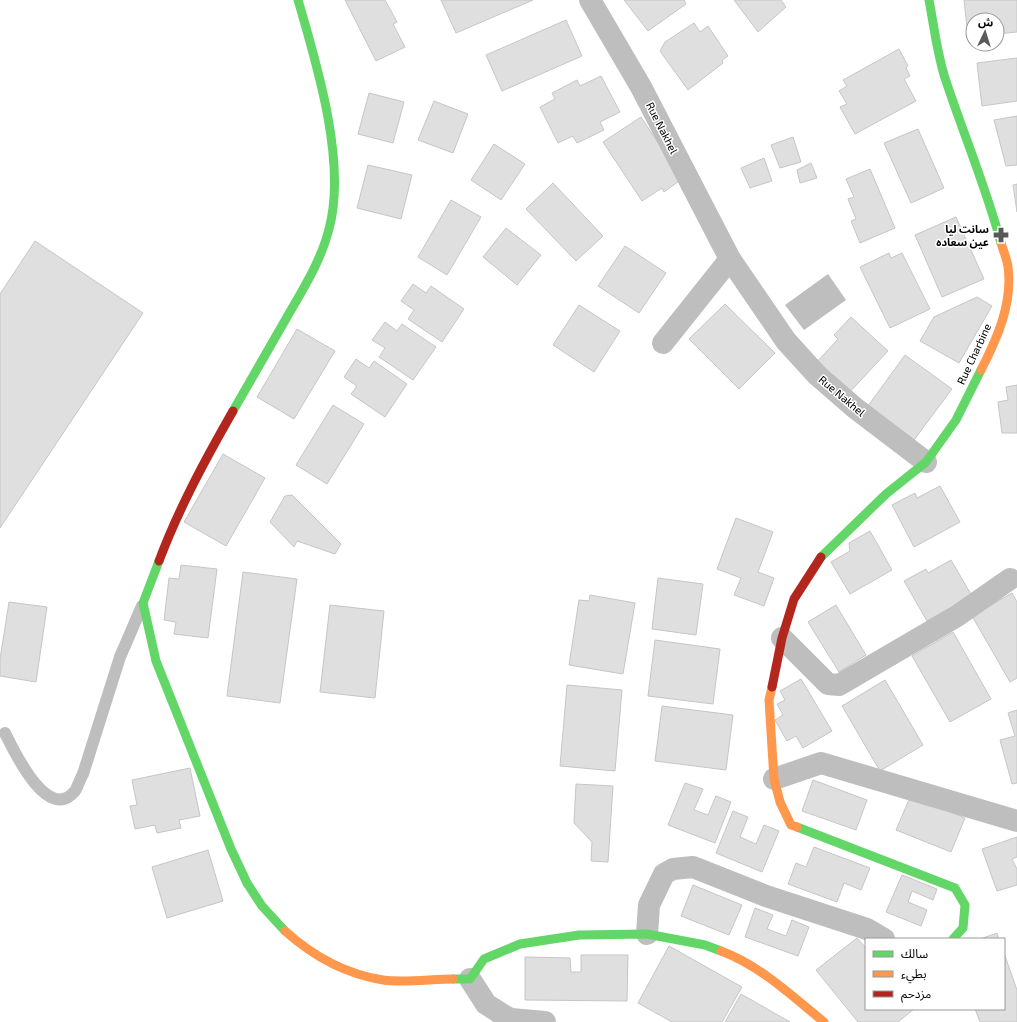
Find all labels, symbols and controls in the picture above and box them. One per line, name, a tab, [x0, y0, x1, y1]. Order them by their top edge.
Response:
north arrow	[965, 12, 1005, 52]
text: ش	[978, 15, 994, 30]
street label: Rue Nakhel	[644, 100, 681, 156]
place label: سانت ليا عين سعاده	[936, 222, 989, 249]
pharmacy icon: سانت ليا عين سعاده	[992, 226, 1010, 244]
street label: Rue Charbine	[954, 321, 993, 386]
street label: Rue Nakhel	[817, 373, 869, 419]
legend	[865, 938, 1005, 1010]
text: سالك	[901, 946, 928, 960]
text: بطيء	[901, 966, 927, 984]
text: مزدحم	[901, 986, 931, 1003]

